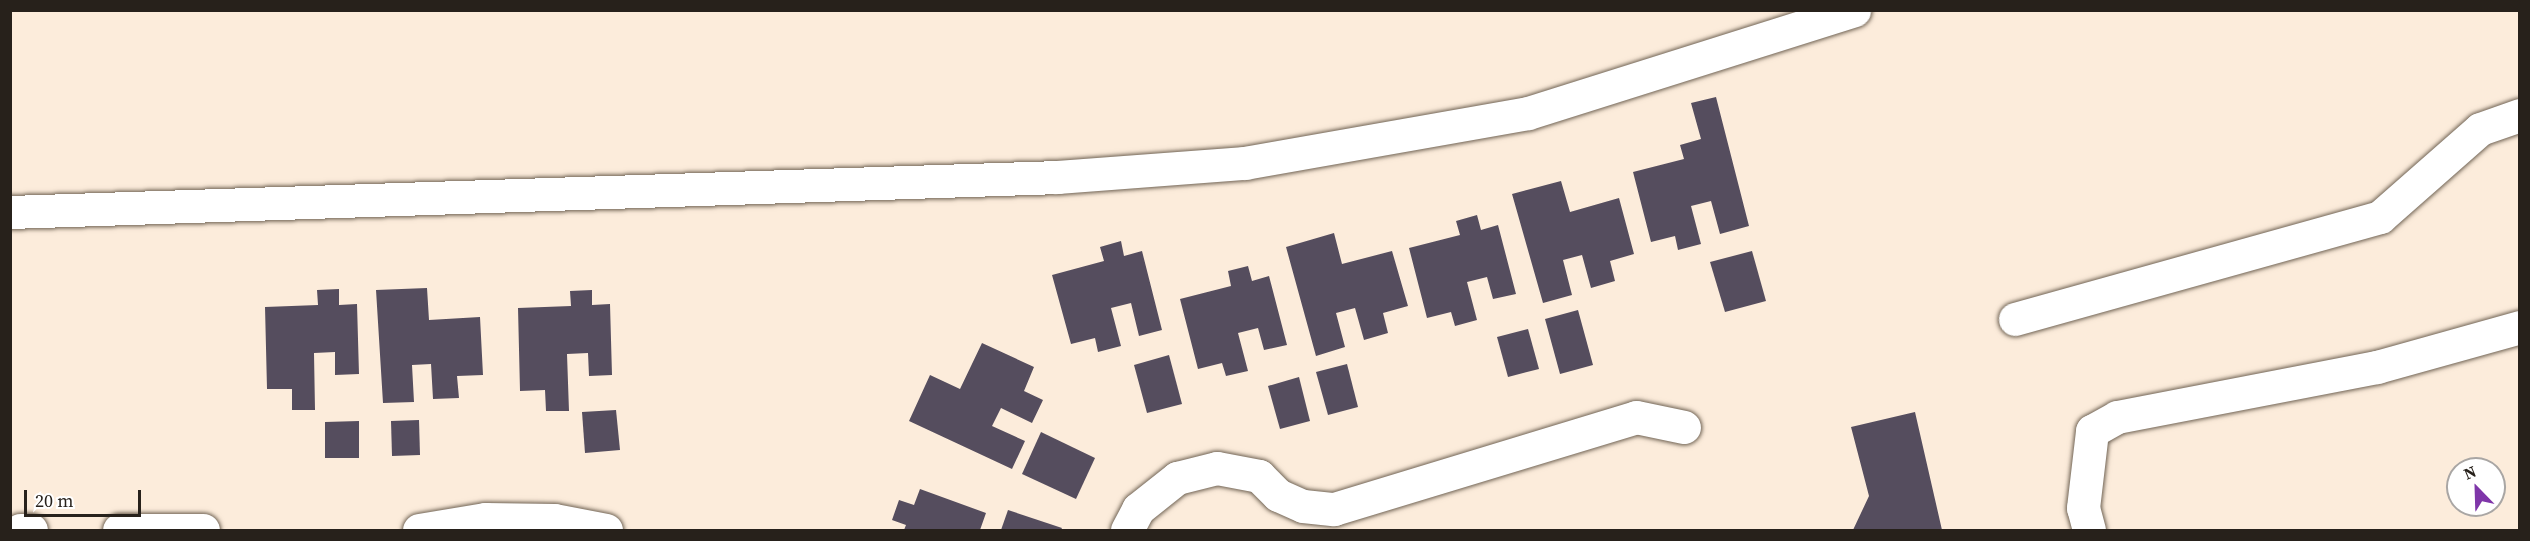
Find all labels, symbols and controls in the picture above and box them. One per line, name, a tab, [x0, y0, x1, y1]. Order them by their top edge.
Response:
north arrow	[2446, 457, 2506, 517]
text: N	[2460, 460, 2479, 485]
scale bar	[27, 478, 144, 516]
text: 20 m	[35, 488, 73, 513]

